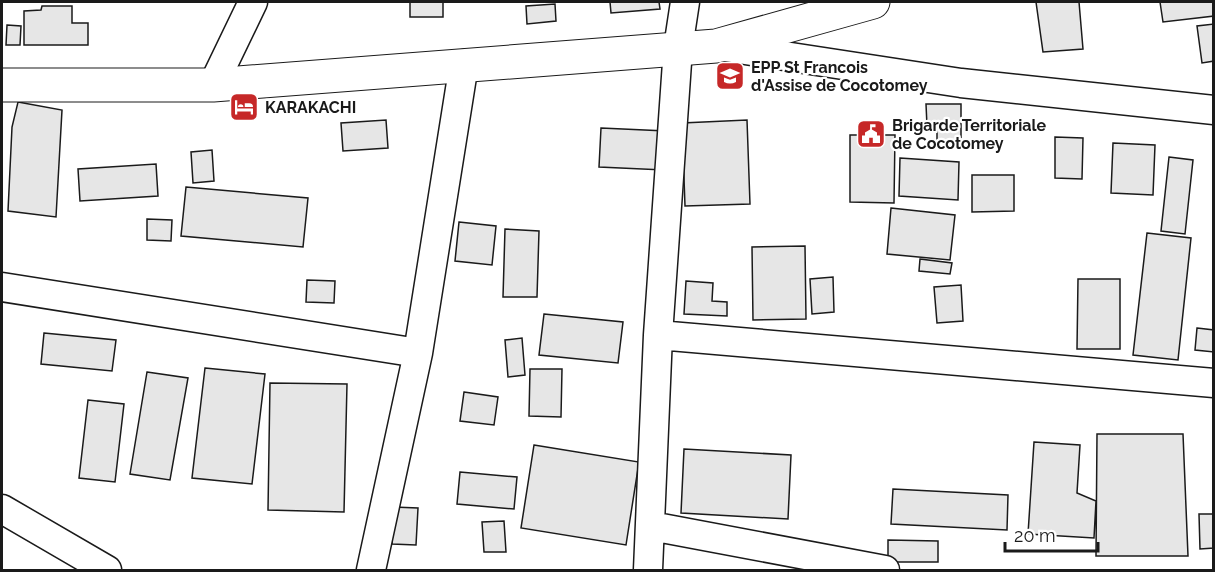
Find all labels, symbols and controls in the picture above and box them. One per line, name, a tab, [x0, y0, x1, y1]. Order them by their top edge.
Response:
place label: EPP St Francois d'Assise de Cocotomey	[751, 58, 928, 95]
school or university icon: EPP St Francois d'Assise de Cocotomey	[714, 60, 746, 92]
hotel icon: KARAKACHI	[228, 91, 260, 123]
place label: KARAKACHI	[265, 98, 356, 117]
place label: Brigarde Territoriale de Cocotomey	[892, 116, 1047, 153]
public building icon: Brigarde Territoriale de Cocotomey	[855, 118, 887, 150]
scale bar	[1005, 515, 1098, 553]
text: 20 m	[1014, 525, 1056, 546]

